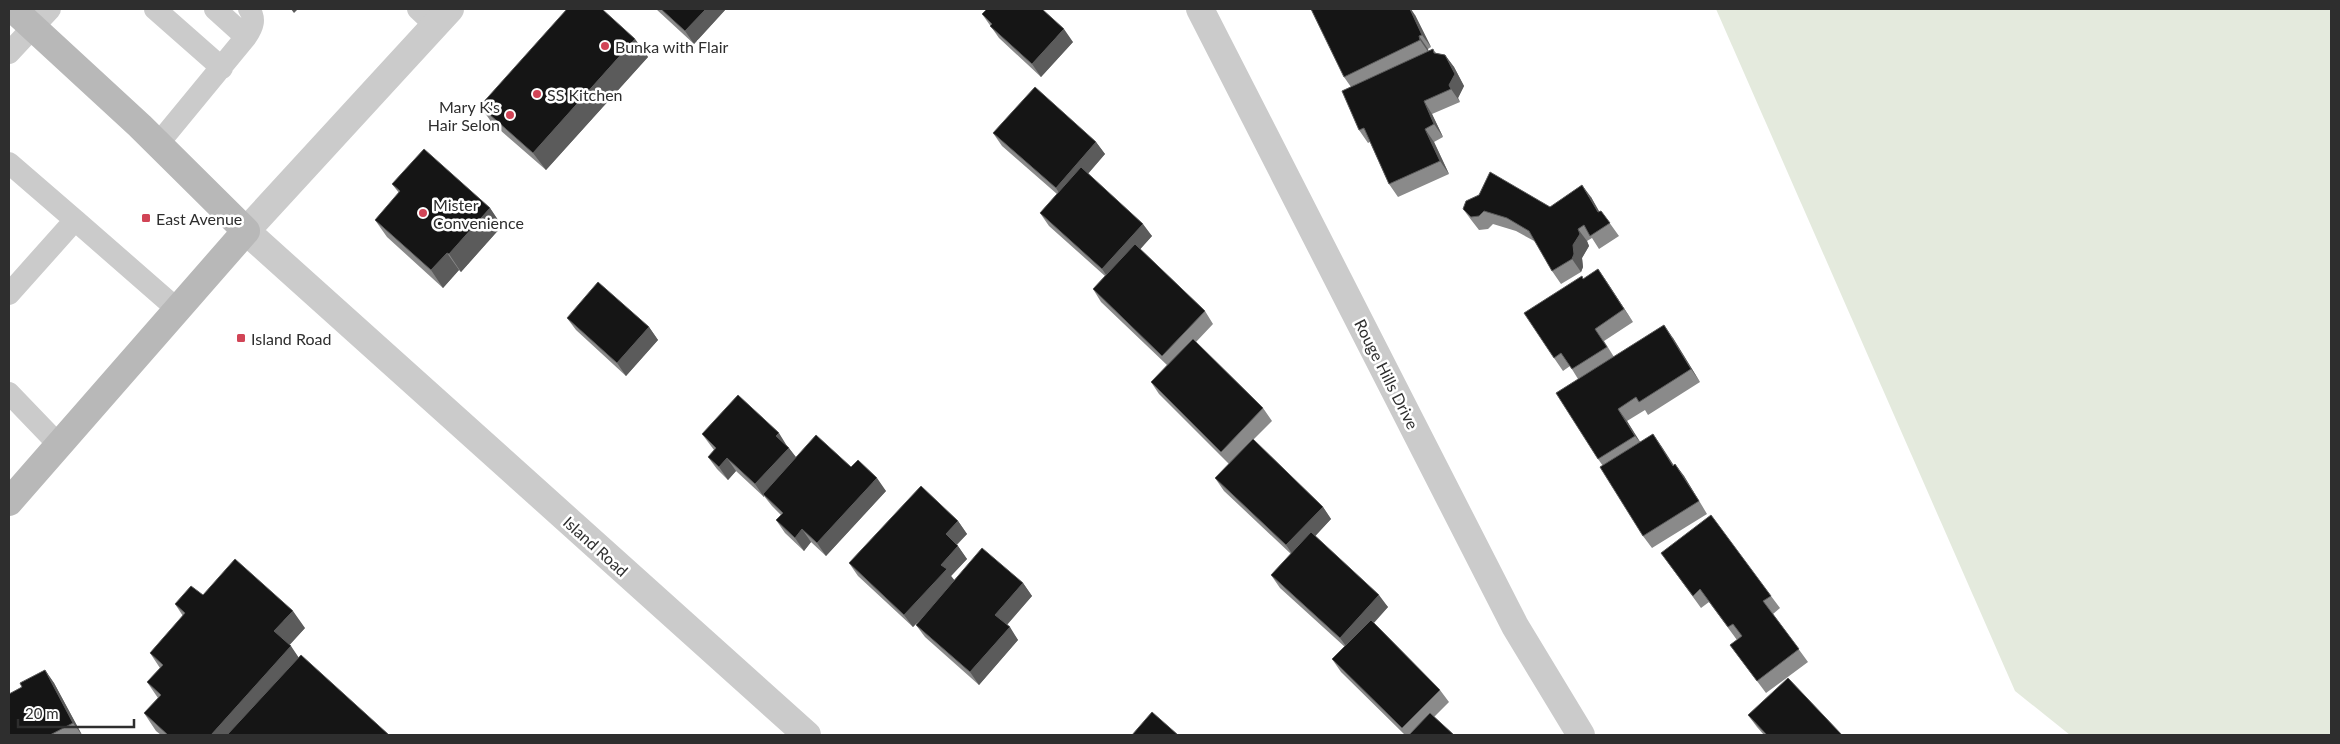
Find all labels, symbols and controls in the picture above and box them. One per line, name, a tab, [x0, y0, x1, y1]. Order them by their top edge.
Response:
place label: Bunka with Flair	[615, 37, 729, 56]
marker: Bunka with Flair	[599, 40, 611, 52]
place label: SS Kitchen	[547, 85, 623, 104]
marker: SS Kitchen	[531, 88, 543, 100]
place label: Mary K's Hair Selon	[428, 97, 500, 134]
marker: Mary K's Hair Selon	[504, 109, 516, 121]
place label: Mister Convenience	[433, 195, 524, 232]
marker: Mister Convenience	[417, 207, 429, 219]
place label: East Avenue	[156, 209, 242, 228]
marker: East Avenue	[140, 212, 152, 224]
street label: Rouge Hills Drive	[1351, 316, 1423, 432]
place label: Island Road	[251, 329, 331, 348]
marker: Island Road	[235, 332, 247, 344]
street label: Island Road	[560, 512, 632, 580]
scale bar	[18, 696, 134, 728]
text: 20 m	[25, 704, 59, 722]

